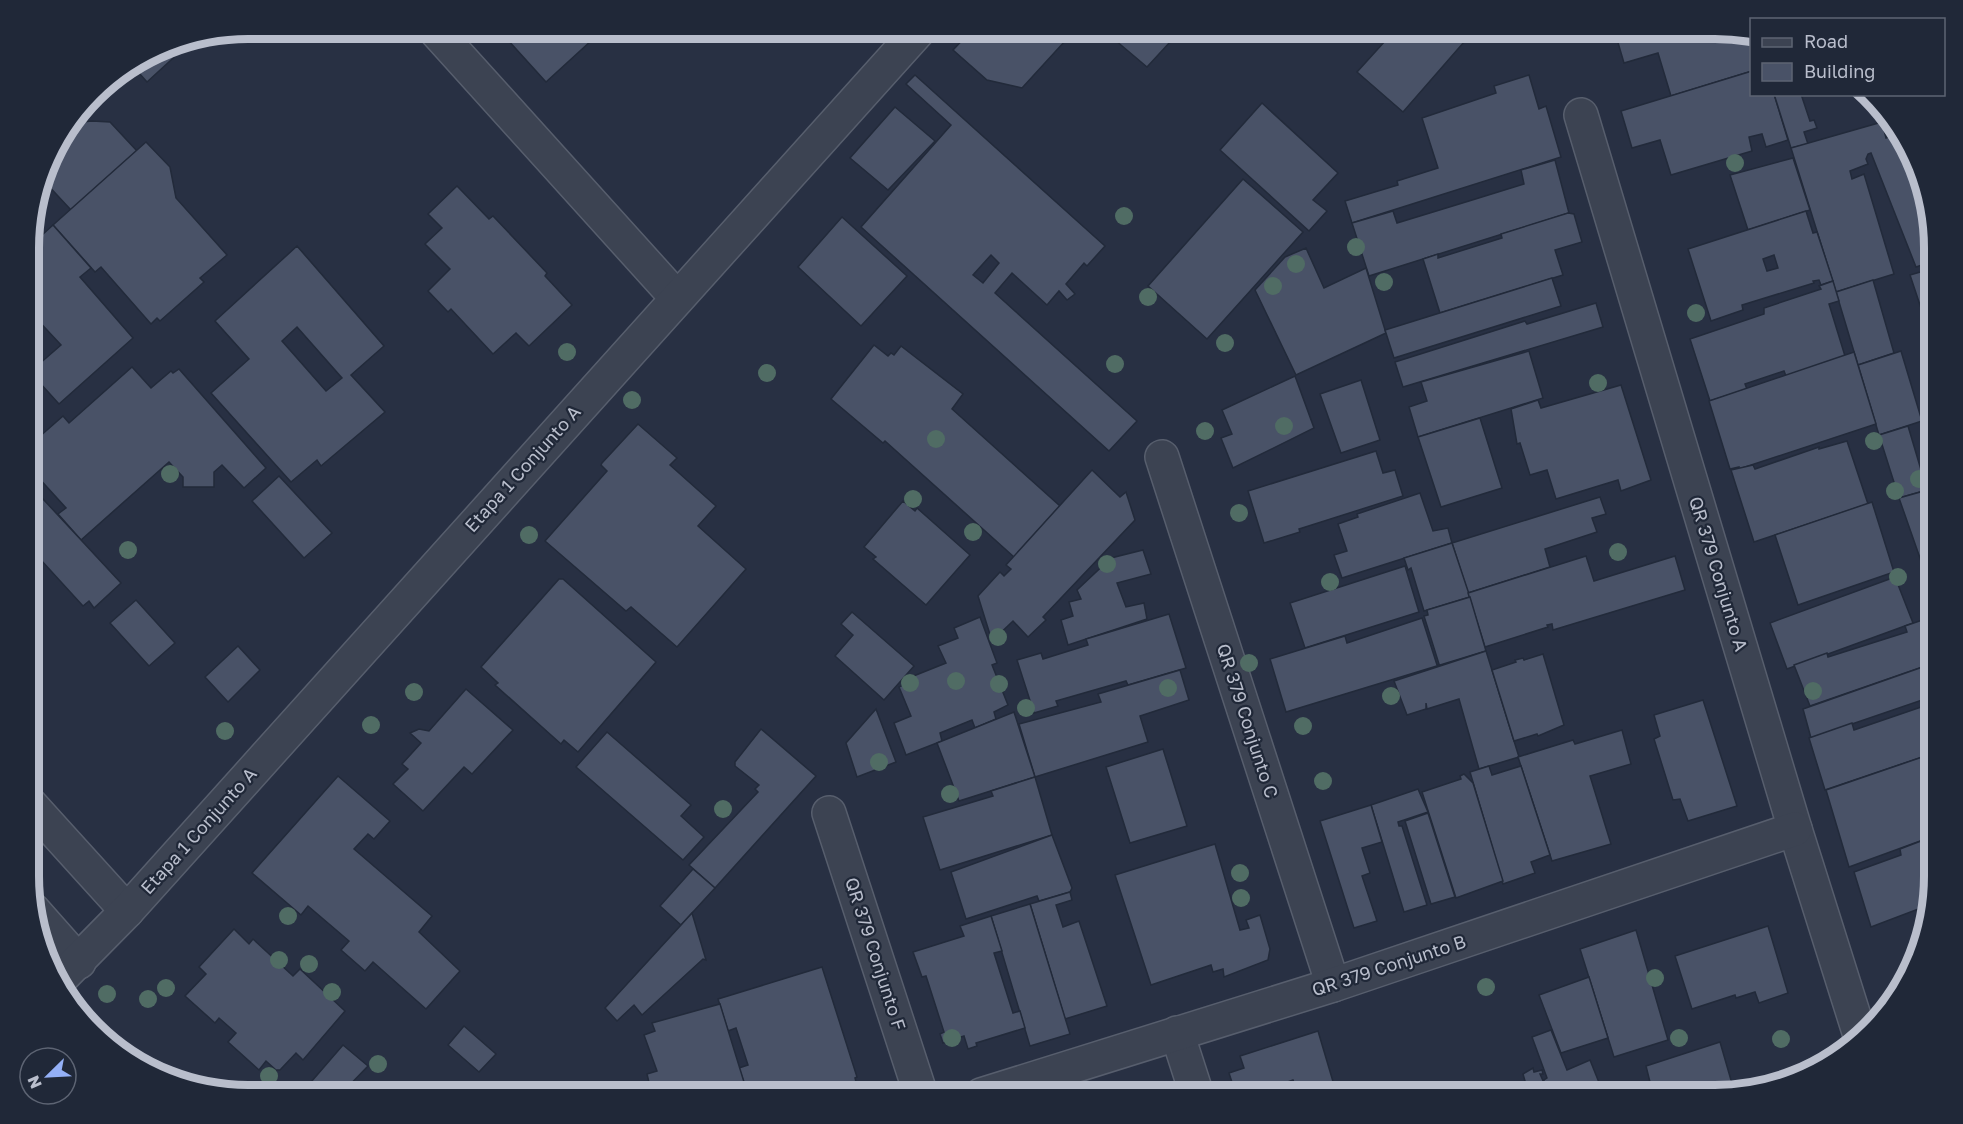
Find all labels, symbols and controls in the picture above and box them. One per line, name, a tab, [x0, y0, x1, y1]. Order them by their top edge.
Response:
legend	[1750, 18, 1945, 96]
text: Road	[1804, 30, 1848, 52]
text: Building	[1804, 60, 1875, 82]
street label: Etapa 1 Conjunto A	[460, 401, 585, 536]
street label: QR 379 Conjunto A	[1685, 494, 1753, 654]
street label: QR 379 Conjunto C	[1213, 641, 1283, 801]
street label: Etapa 1 Conjunto A	[136, 763, 261, 898]
street label: QR 379 Conjunto F	[841, 874, 911, 1033]
street label: QR 379 Conjunto B	[1309, 930, 1469, 1000]
north arrow	[18, 1046, 78, 1106]
text: N	[23, 1072, 46, 1092]

